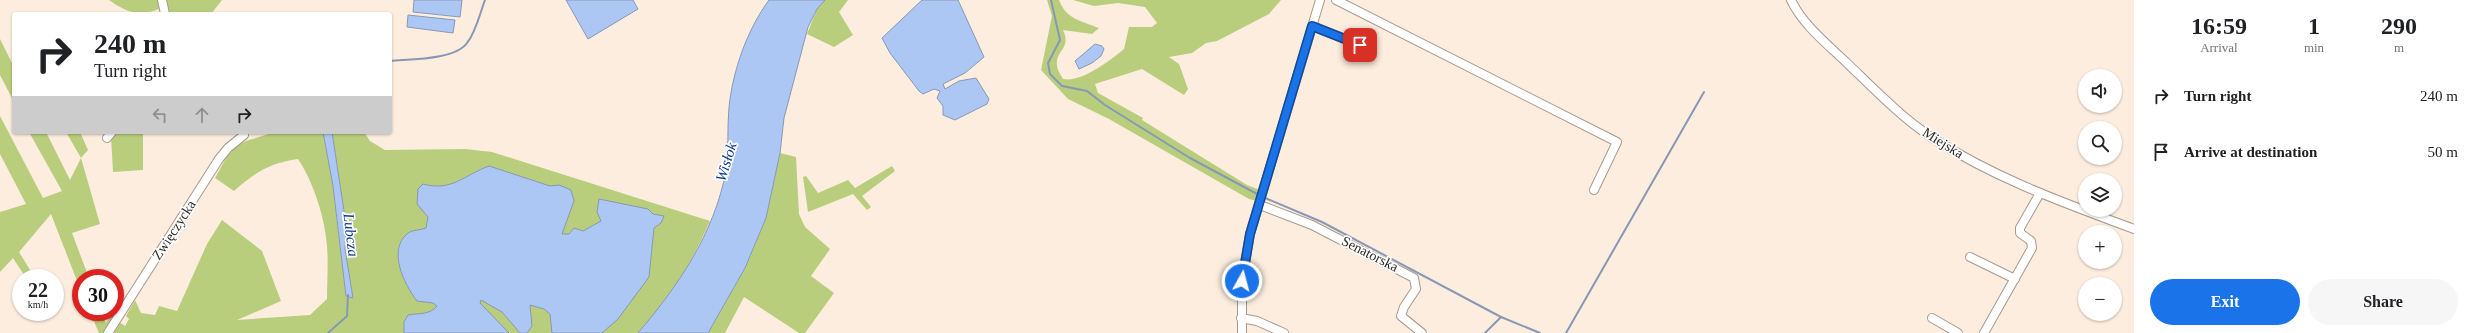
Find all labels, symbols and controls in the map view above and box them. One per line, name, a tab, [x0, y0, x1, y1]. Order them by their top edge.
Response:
text: 16:59	[2191, 13, 2247, 39]
text: 1	[2308, 13, 2320, 39]
text: 290	[2381, 13, 2417, 39]
icon: right	[28, 28, 80, 80]
text: 240 m	[94, 28, 166, 59]
pin	[1343, 28, 1377, 62]
icon: arrive	[1349, 34, 1371, 56]
text: Arrival	[2200, 40, 2238, 55]
text: min	[2304, 40, 2324, 55]
text: m	[2394, 40, 2404, 55]
text: Turn right	[94, 61, 167, 81]
map controls	[2078, 69, 2122, 321]
button: sound	[2078, 69, 2122, 113]
icon: right	[2150, 85, 2172, 107]
text: Turn right	[2184, 88, 2251, 104]
text: 240 m	[2420, 88, 2458, 104]
icon: left	[149, 104, 171, 126]
icon: ahead	[191, 104, 213, 126]
icon: right	[233, 104, 255, 126]
button: search	[2078, 121, 2122, 165]
street label: Miejska	[1920, 125, 1967, 162]
water label: Wisłok	[713, 140, 740, 183]
icon: arrive	[2150, 141, 2172, 163]
text: Arrive at destination	[2184, 144, 2317, 160]
text: 50 m	[2428, 144, 2458, 160]
button: layers	[2078, 173, 2122, 217]
street label: Zwięczycka	[149, 197, 199, 262]
water label: Lubcza	[340, 212, 362, 257]
button: +	[2078, 225, 2122, 269]
street label: Senatorska	[1339, 233, 1401, 275]
position arrow	[1221, 260, 1263, 302]
speed limit sign: 30	[72, 269, 124, 321]
button: −	[2078, 277, 2122, 321]
text: 22	[28, 279, 48, 301]
button: Exit	[2150, 279, 2300, 325]
button: Share	[2308, 279, 2458, 325]
text: km/h	[28, 299, 48, 310]

